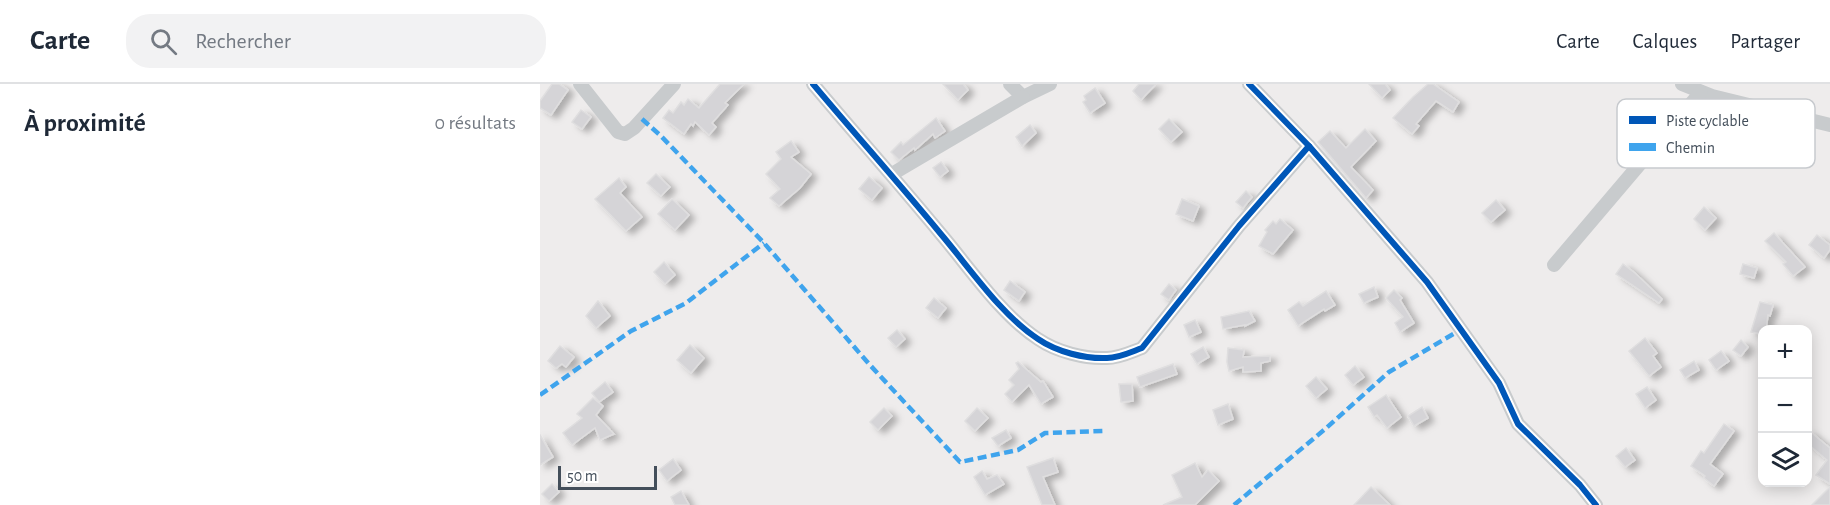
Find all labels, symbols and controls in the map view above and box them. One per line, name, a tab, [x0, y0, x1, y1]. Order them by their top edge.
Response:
search box	[126, 14, 546, 68]
icon: search	[147, 25, 180, 58]
text: Carte	[30, 27, 90, 55]
text: Rechercher	[195, 30, 291, 52]
text: Carte	[1556, 31, 1600, 52]
text: Calques	[1633, 31, 1697, 52]
text: Partager	[1730, 31, 1800, 52]
legend	[1617, 99, 1815, 168]
text: À proximité	[24, 110, 146, 136]
text: 0 résultats	[435, 113, 516, 133]
text: Piste cyclable	[1666, 113, 1749, 130]
text: Chemin	[1666, 140, 1715, 156]
map controls	[1758, 325, 1812, 487]
button: +	[1758, 325, 1812, 379]
button: −	[1758, 379, 1812, 433]
button: layers	[1758, 433, 1812, 487]
scale bar	[558, 463, 657, 490]
text: 50 m	[567, 468, 598, 484]

